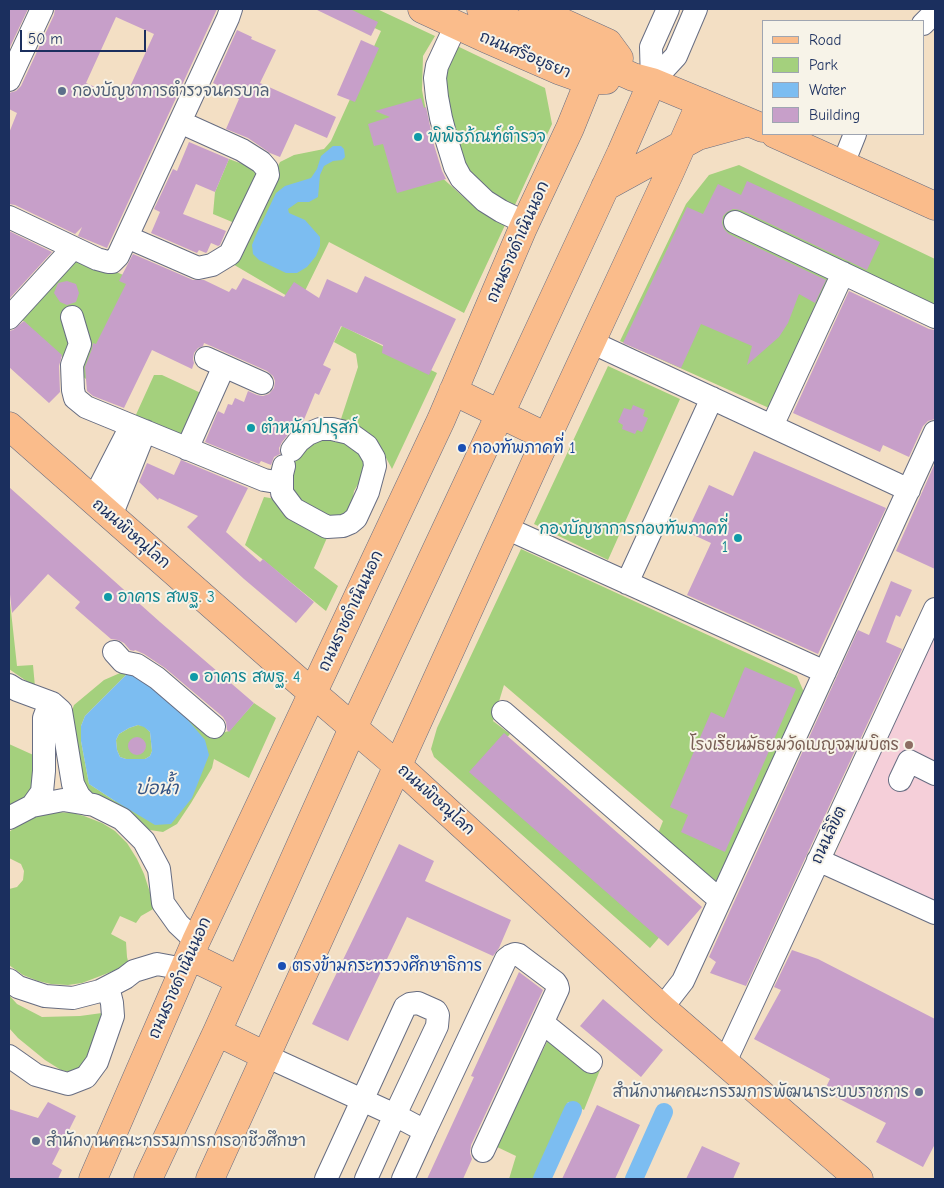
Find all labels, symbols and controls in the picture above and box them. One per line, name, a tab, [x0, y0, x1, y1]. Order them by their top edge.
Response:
scale bar	[22, 20, 149, 52]
legend	[762, 20, 924, 135]
street label: ถนนศรีอยุธยา	[477, 27, 573, 83]
text: 50 m	[28, 30, 63, 48]
text: Road	[809, 31, 841, 49]
text: Park	[809, 56, 838, 74]
place label: กองบัญชาการตำรวจนครบาล	[72, 81, 269, 101]
text: Water	[809, 81, 846, 99]
marker: กองบัญชาการตำรวจนครบาล	[56, 85, 68, 97]
text: Building	[809, 106, 860, 124]
place label: พิพิธภ้ณฑ์ตำรวจ	[428, 127, 546, 147]
marker: พิพิธภ้ณฑ์ตำรวจ	[412, 131, 424, 143]
street label: ถนนราชดำเนินนอก	[483, 178, 553, 306]
place label: ตำหนักปารุสก์	[261, 418, 358, 438]
marker: ตำหนักปารุสก์	[245, 422, 257, 434]
place label: กองทัพภาคที่ 1	[472, 438, 576, 458]
marker: กองทัพภาคที่ 1	[456, 442, 468, 454]
street label: ถนนพิษณุโลก	[88, 495, 174, 573]
place label: กองบัญชาการกองทัพภาคที่ 1	[539, 519, 728, 557]
marker: กองบัญชาการกองทัพภาคที่ 1	[732, 532, 744, 544]
street label: ถนนราชดำเนินนอก	[315, 547, 387, 675]
place label: อาคาร สพฐ. 3	[118, 587, 215, 607]
marker: อาคาร สพฐ. 3	[102, 591, 114, 603]
place label: อาคาร สพฐ. 4	[204, 667, 300, 687]
marker: อาคาร สพฐ. 4	[188, 671, 200, 683]
place label: โรงเรียนมัธยมวัดเบญจมพบิตร	[690, 735, 899, 755]
marker: โรงเรียนมัธยมวัดเบญจมพบิตร	[903, 739, 915, 751]
street label: ถนนพิษณุโลก	[394, 760, 478, 840]
water label: บ่อน้ำ	[136, 778, 178, 800]
street label: ถนนลิขิต	[807, 803, 851, 867]
street label: ถนนราชดำเนินนอก	[145, 914, 215, 1042]
place label: ตรงข้ามกระทรวงศึกษาธิการ	[292, 956, 482, 976]
marker: ตรงข้ามกระทรวงศึกษาธิการ	[276, 960, 288, 972]
place label: สำนักงานคณะกรรมการพัฒนาระบบราชการ	[612, 1082, 909, 1102]
marker: สำนักงานคณะกรรมการพัฒนาระบบราชการ	[913, 1086, 925, 1098]
place label: สำนักงานคณะกรรมการการอาชีวศึกษา	[46, 1131, 306, 1151]
marker: สำนักงานคณะกรรมการการอาชีวศึกษา	[30, 1135, 42, 1147]

